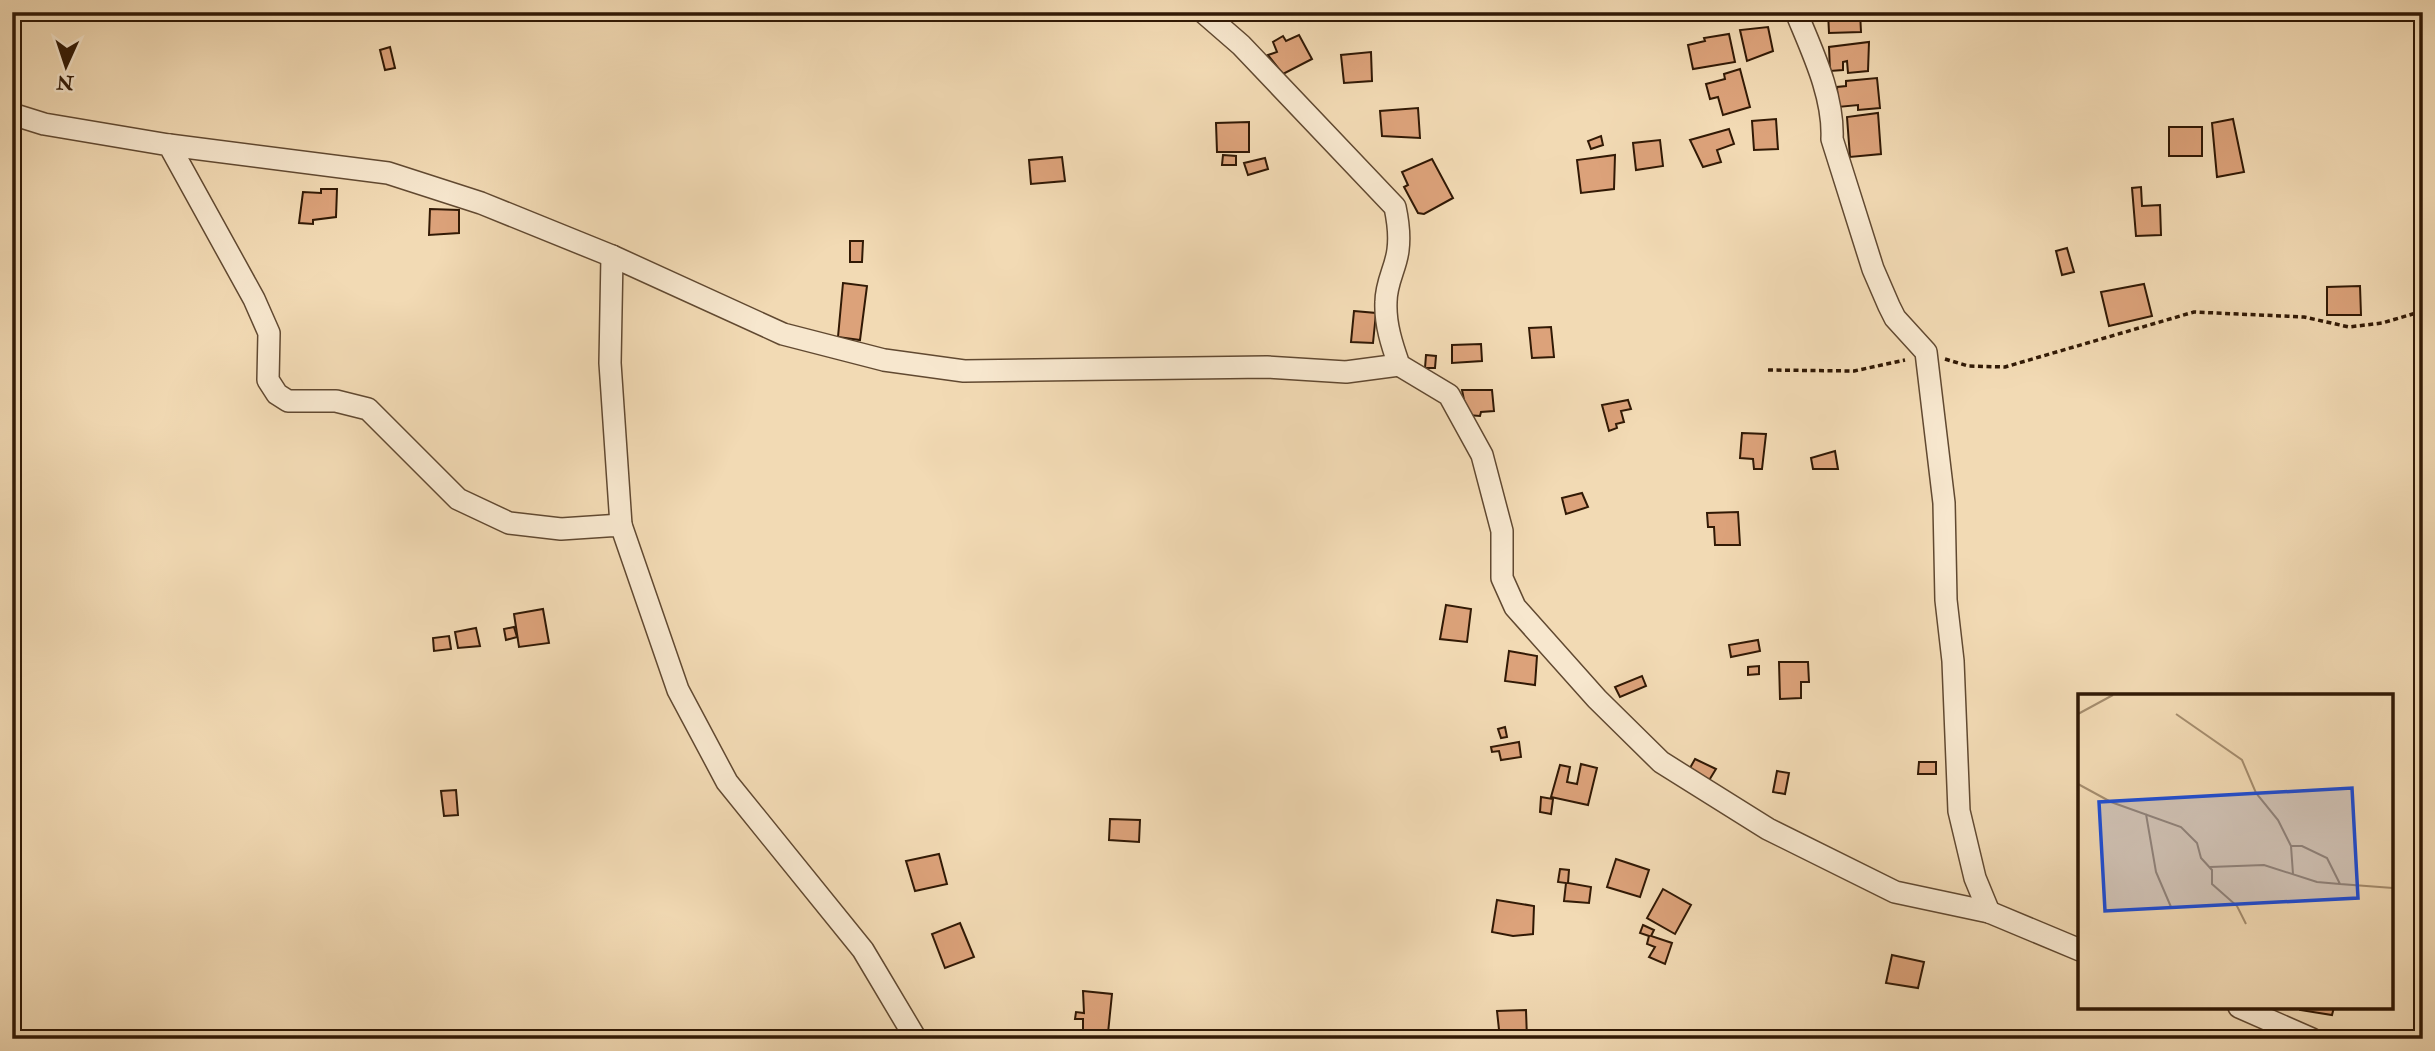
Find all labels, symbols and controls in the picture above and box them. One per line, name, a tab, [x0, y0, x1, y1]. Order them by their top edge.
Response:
north arrow	[32, 32, 102, 102]
text: N	[55, 69, 75, 94]
inset map	[2078, 694, 2393, 1009]

